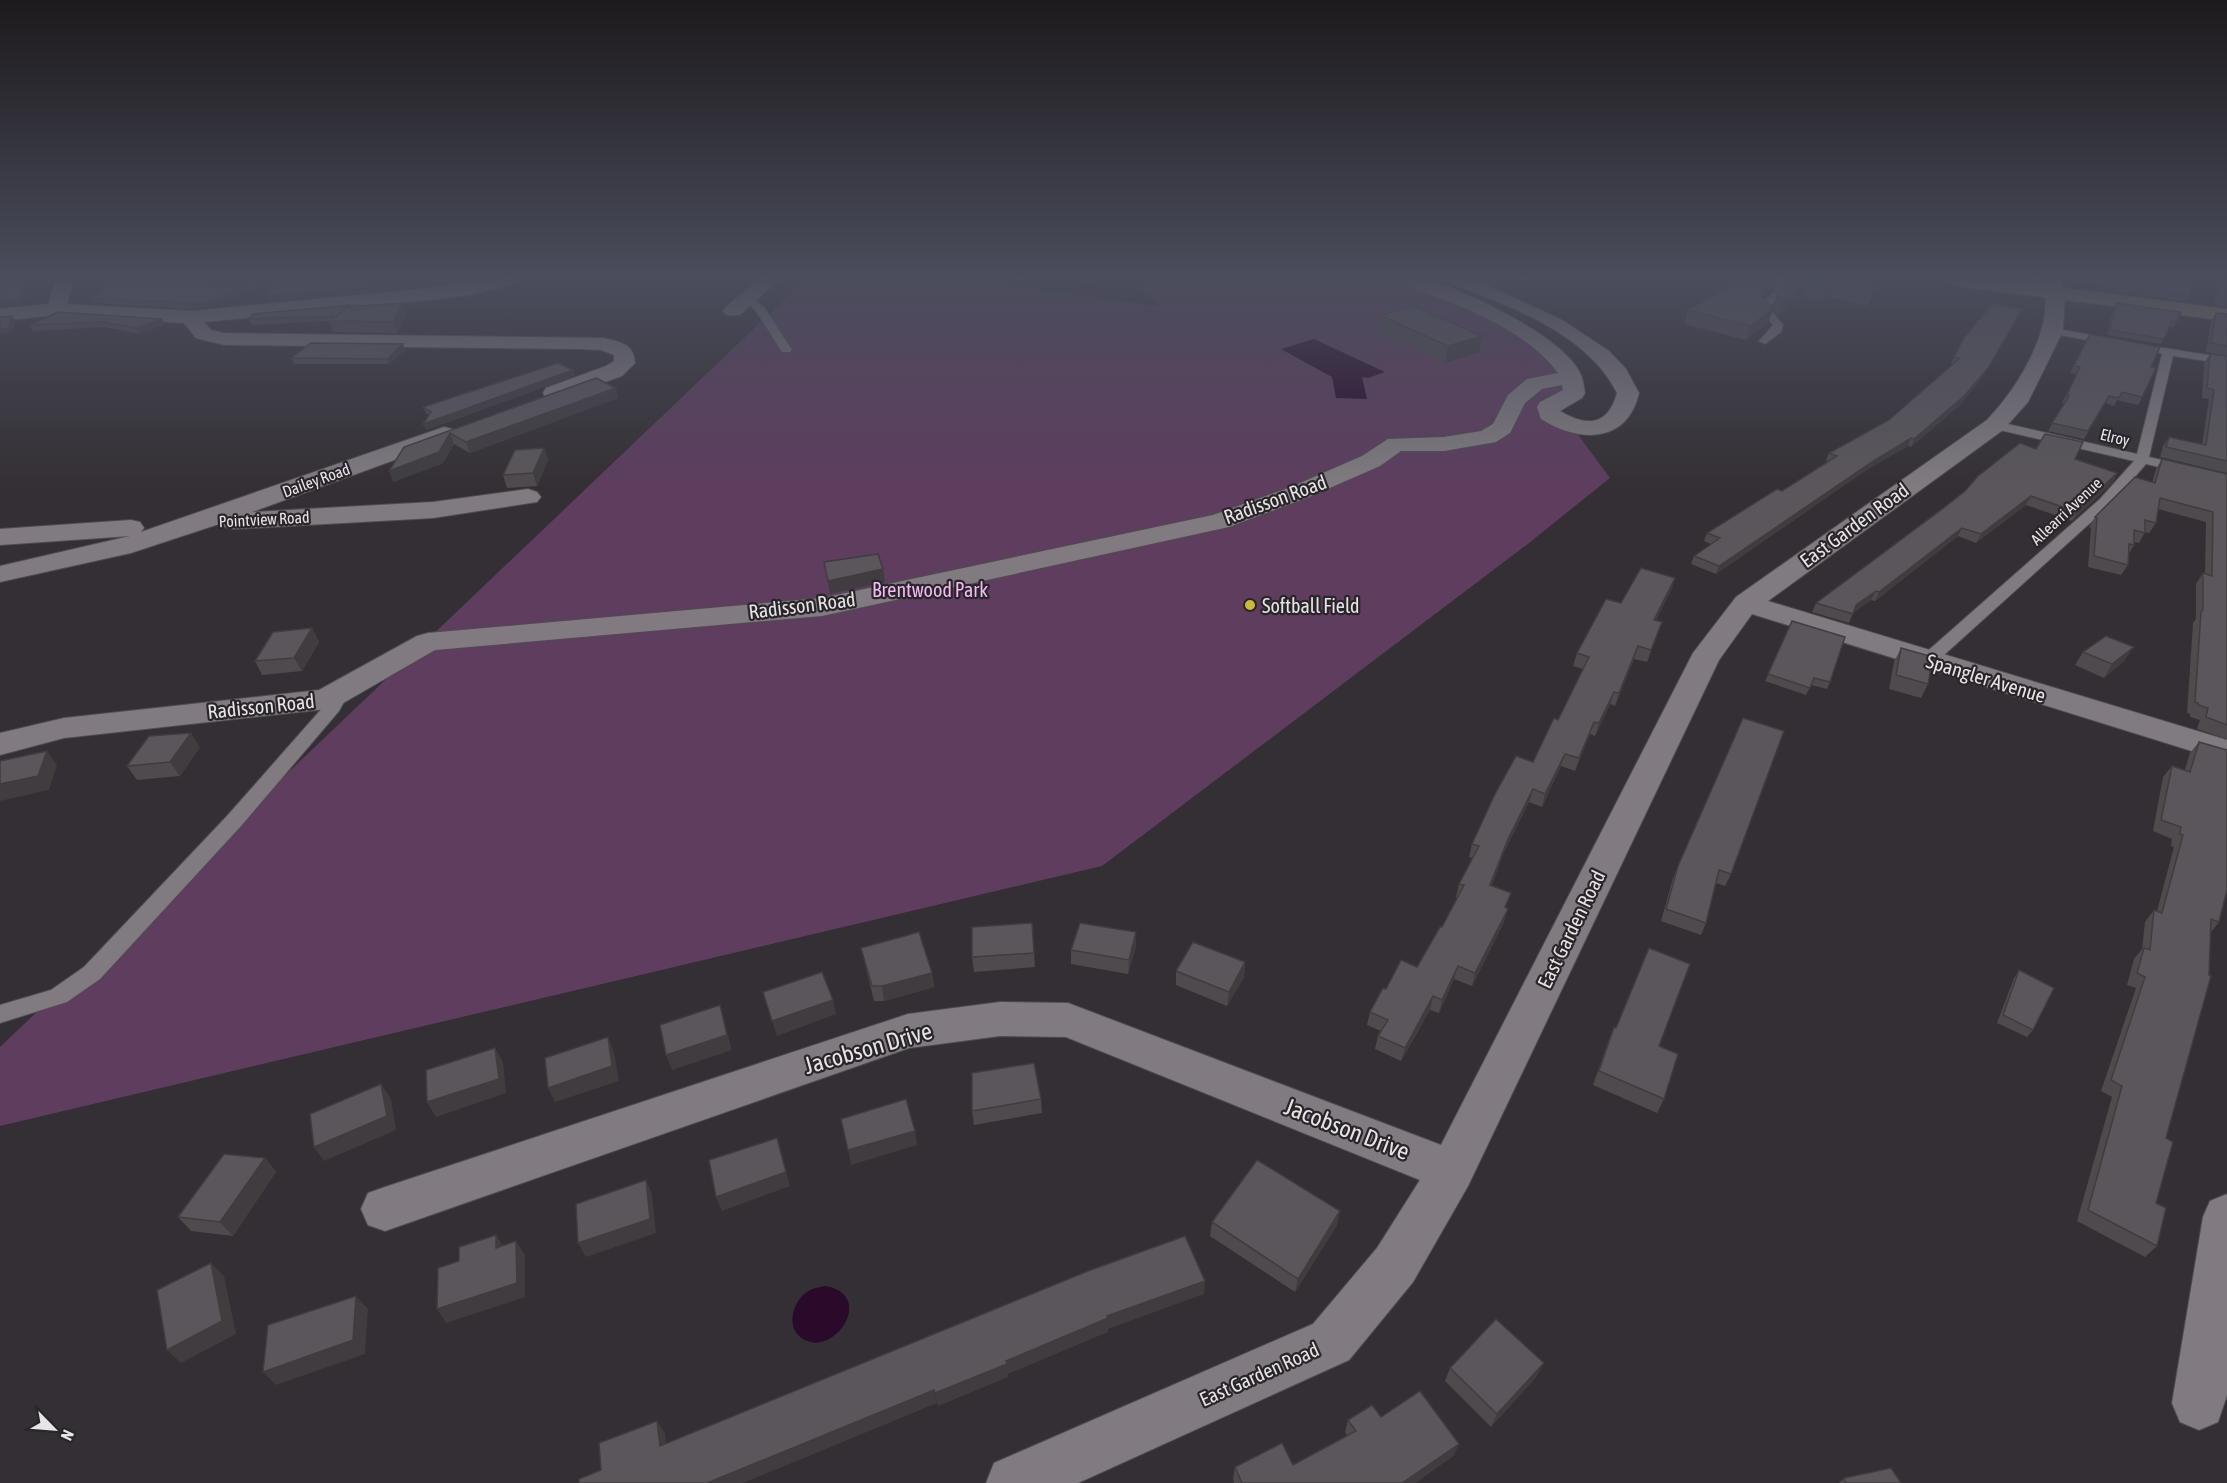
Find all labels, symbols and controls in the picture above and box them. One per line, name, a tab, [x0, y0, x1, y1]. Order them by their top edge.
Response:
street label: Elroy	[2098, 425, 2132, 450]
street label: Dailey Road	[280, 459, 353, 501]
street label: Radisson Road	[1221, 470, 1329, 528]
street label: Allearri Avenue	[2027, 474, 2105, 548]
street label: East Garden Road	[1795, 478, 1913, 572]
street label: Pointview Road	[218, 508, 310, 530]
park label: Brentwood Park	[872, 578, 988, 601]
street label: Radisson Road	[747, 587, 857, 623]
place label: Softball Field	[1262, 594, 1360, 617]
marker: Softball Field	[1243, 598, 1257, 612]
street label: Spangler Avenue	[1924, 649, 2048, 707]
street label: Radisson Road	[206, 689, 316, 723]
street label: East Garden Road	[1533, 866, 1609, 992]
street label: Jacobson Drive	[801, 1017, 935, 1079]
street label: Jacobson Drive	[1281, 1093, 1413, 1165]
street label: East Garden Road	[1196, 1337, 1322, 1411]
north arrow	[24, 1399, 84, 1459]
text: N	[57, 1427, 78, 1443]

